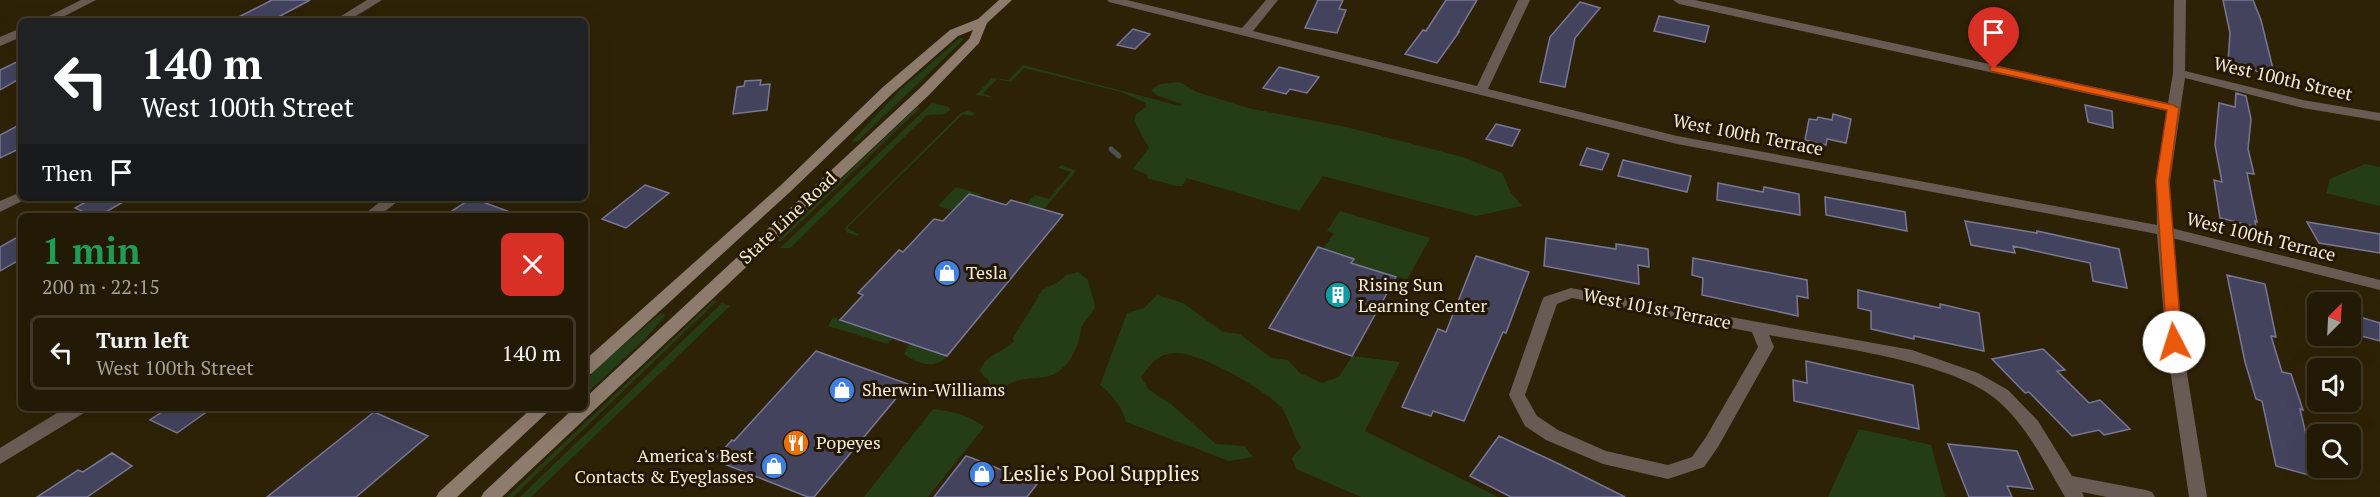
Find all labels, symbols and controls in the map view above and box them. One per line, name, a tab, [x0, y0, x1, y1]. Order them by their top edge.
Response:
pin	[1968, 7, 2019, 69]
icon: arrive	[1977, 16, 2010, 49]
text: 140 m	[141, 35, 262, 91]
icon: left	[42, 42, 120, 120]
street label: West 100th Street	[2211, 50, 2355, 106]
text: West 100th Street	[141, 89, 354, 125]
street label: West 100th Terrace	[1671, 108, 1826, 160]
icon: arrive	[105, 156, 138, 189]
text: Then	[42, 158, 93, 187]
street label: State Line Road	[733, 166, 841, 269]
street label: West 100th Terrace	[2184, 206, 2338, 266]
text: 1 min	[42, 227, 140, 274]
button: close	[501, 233, 564, 296]
shop icon: Tesla	[932, 258, 962, 288]
place label: Tesla	[966, 260, 1007, 284]
place label: Rising Sun Learning Center	[1358, 272, 1487, 317]
text: 200 m · 22:15	[42, 273, 160, 300]
building icon: Rising Sun Learning Center	[1323, 280, 1353, 310]
street label: West 101st Terrace	[1581, 282, 1733, 334]
north arrow	[2307, 292, 2361, 346]
map controls	[2307, 292, 2361, 478]
position arrow	[2142, 310, 2206, 374]
text: Turn left	[96, 325, 189, 354]
icon: left	[45, 336, 78, 369]
text: 140 m	[501, 338, 561, 367]
text: West 100th Street	[96, 354, 254, 381]
button: sound	[2307, 358, 2361, 412]
shop icon: Sherwin-Williams	[827, 375, 857, 405]
place label: Sherwin-Williams	[862, 377, 1005, 401]
button: search	[2307, 424, 2361, 478]
restaurant icon: Popeyes	[781, 428, 811, 458]
place label: Popeyes	[816, 430, 881, 454]
place label: America's Best Contacts & Eyeglasses	[574, 443, 754, 488]
shop icon: America's Best Contacts & Eyeglasses	[759, 451, 789, 481]
shop icon: Leslie's Pool Supplies	[967, 459, 997, 489]
place label: Leslie's Pool Supplies	[1002, 459, 1200, 487]

